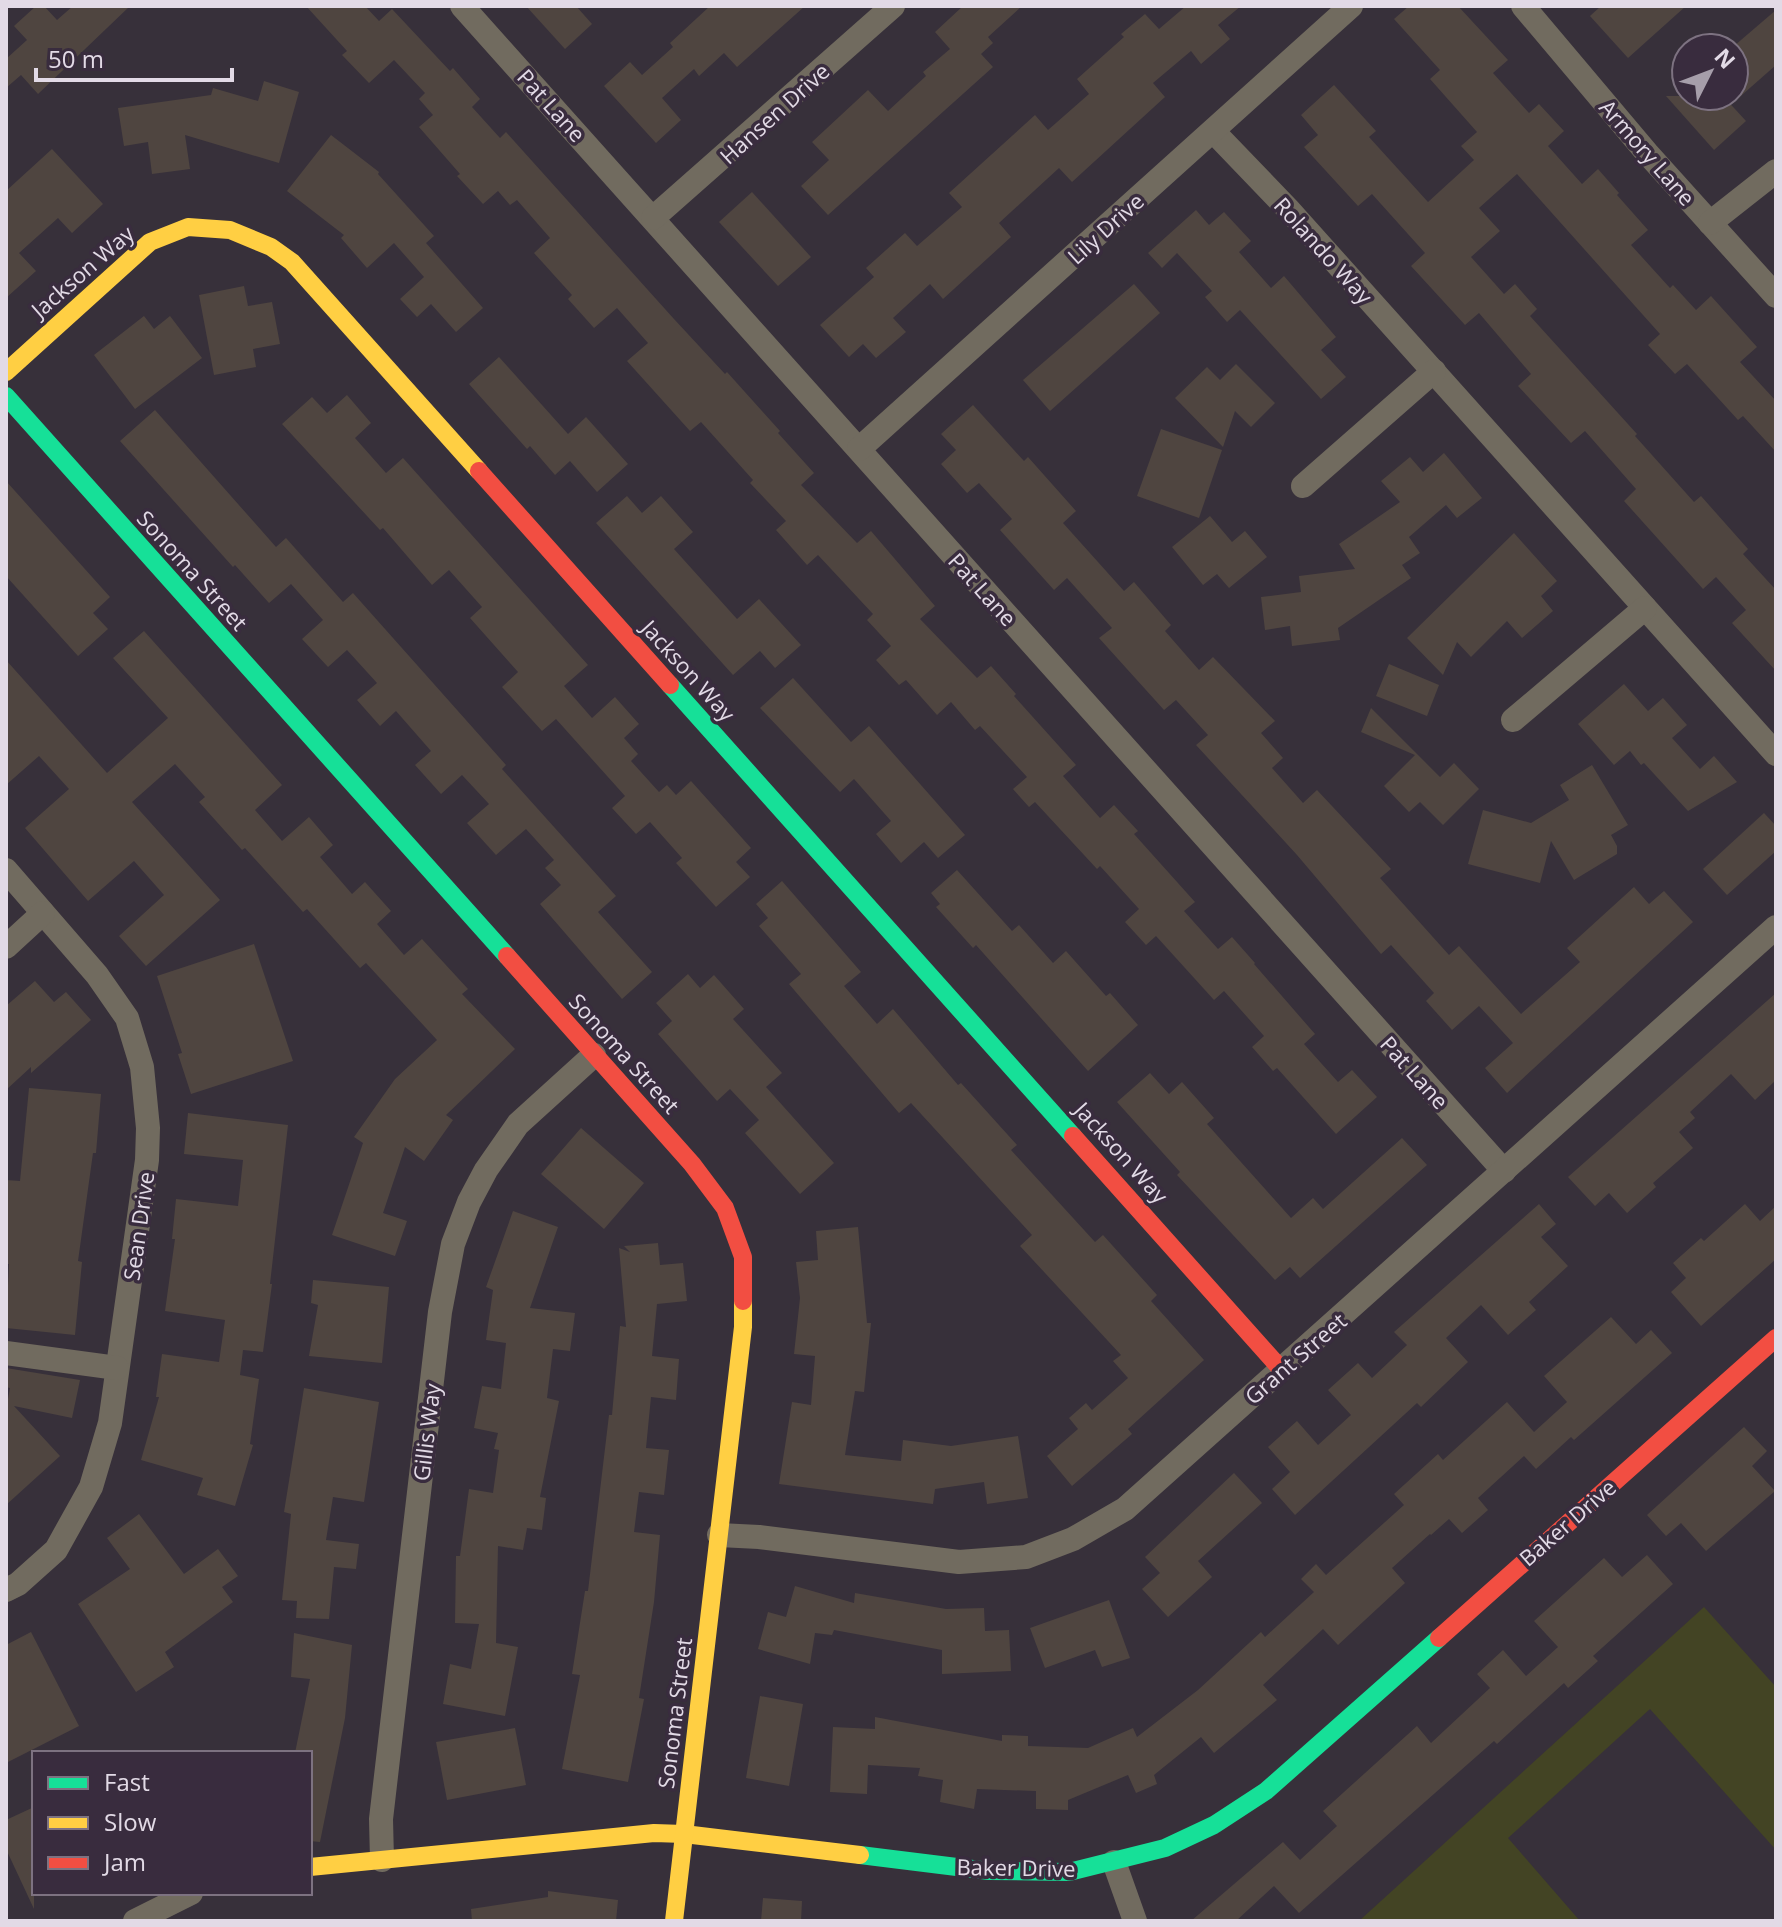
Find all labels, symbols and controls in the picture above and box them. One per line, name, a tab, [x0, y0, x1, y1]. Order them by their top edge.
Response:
scale bar	[36, 32, 232, 82]
north arrow	[1670, 32, 1750, 112]
text: N	[1708, 41, 1743, 75]
text: 50 m	[48, 42, 104, 75]
street label: Hansen Drive	[713, 56, 835, 170]
street label: Pat Lane	[511, 62, 593, 148]
street label: Armory Lane	[1593, 92, 1703, 212]
street label: Lily Drive	[1060, 186, 1150, 270]
street label: Rolando Way	[1268, 190, 1381, 311]
street label: Jackson Way	[23, 217, 140, 325]
street label: Sonoma Street	[131, 504, 255, 637]
street label: Pat Lane	[942, 546, 1024, 632]
street label: Jackson Way	[634, 611, 743, 728]
street label: Sonoma Street	[563, 987, 687, 1120]
street label: Pat Lane	[1374, 1029, 1456, 1115]
street label: Jackson Way	[1067, 1093, 1176, 1210]
street label: Sean Drive	[116, 1170, 160, 1282]
street label: Grant Street	[1238, 1305, 1352, 1411]
street label: Gillis Way	[405, 1381, 447, 1482]
street label: Baker Drive	[1512, 1472, 1622, 1572]
street label: Sonoma Street	[650, 1636, 698, 1790]
legend	[32, 1751, 312, 1895]
text: Fast	[104, 1765, 150, 1798]
text: Slow	[104, 1805, 157, 1838]
text: Jam	[102, 1845, 146, 1878]
street label: Baker Drive	[956, 1851, 1076, 1883]

